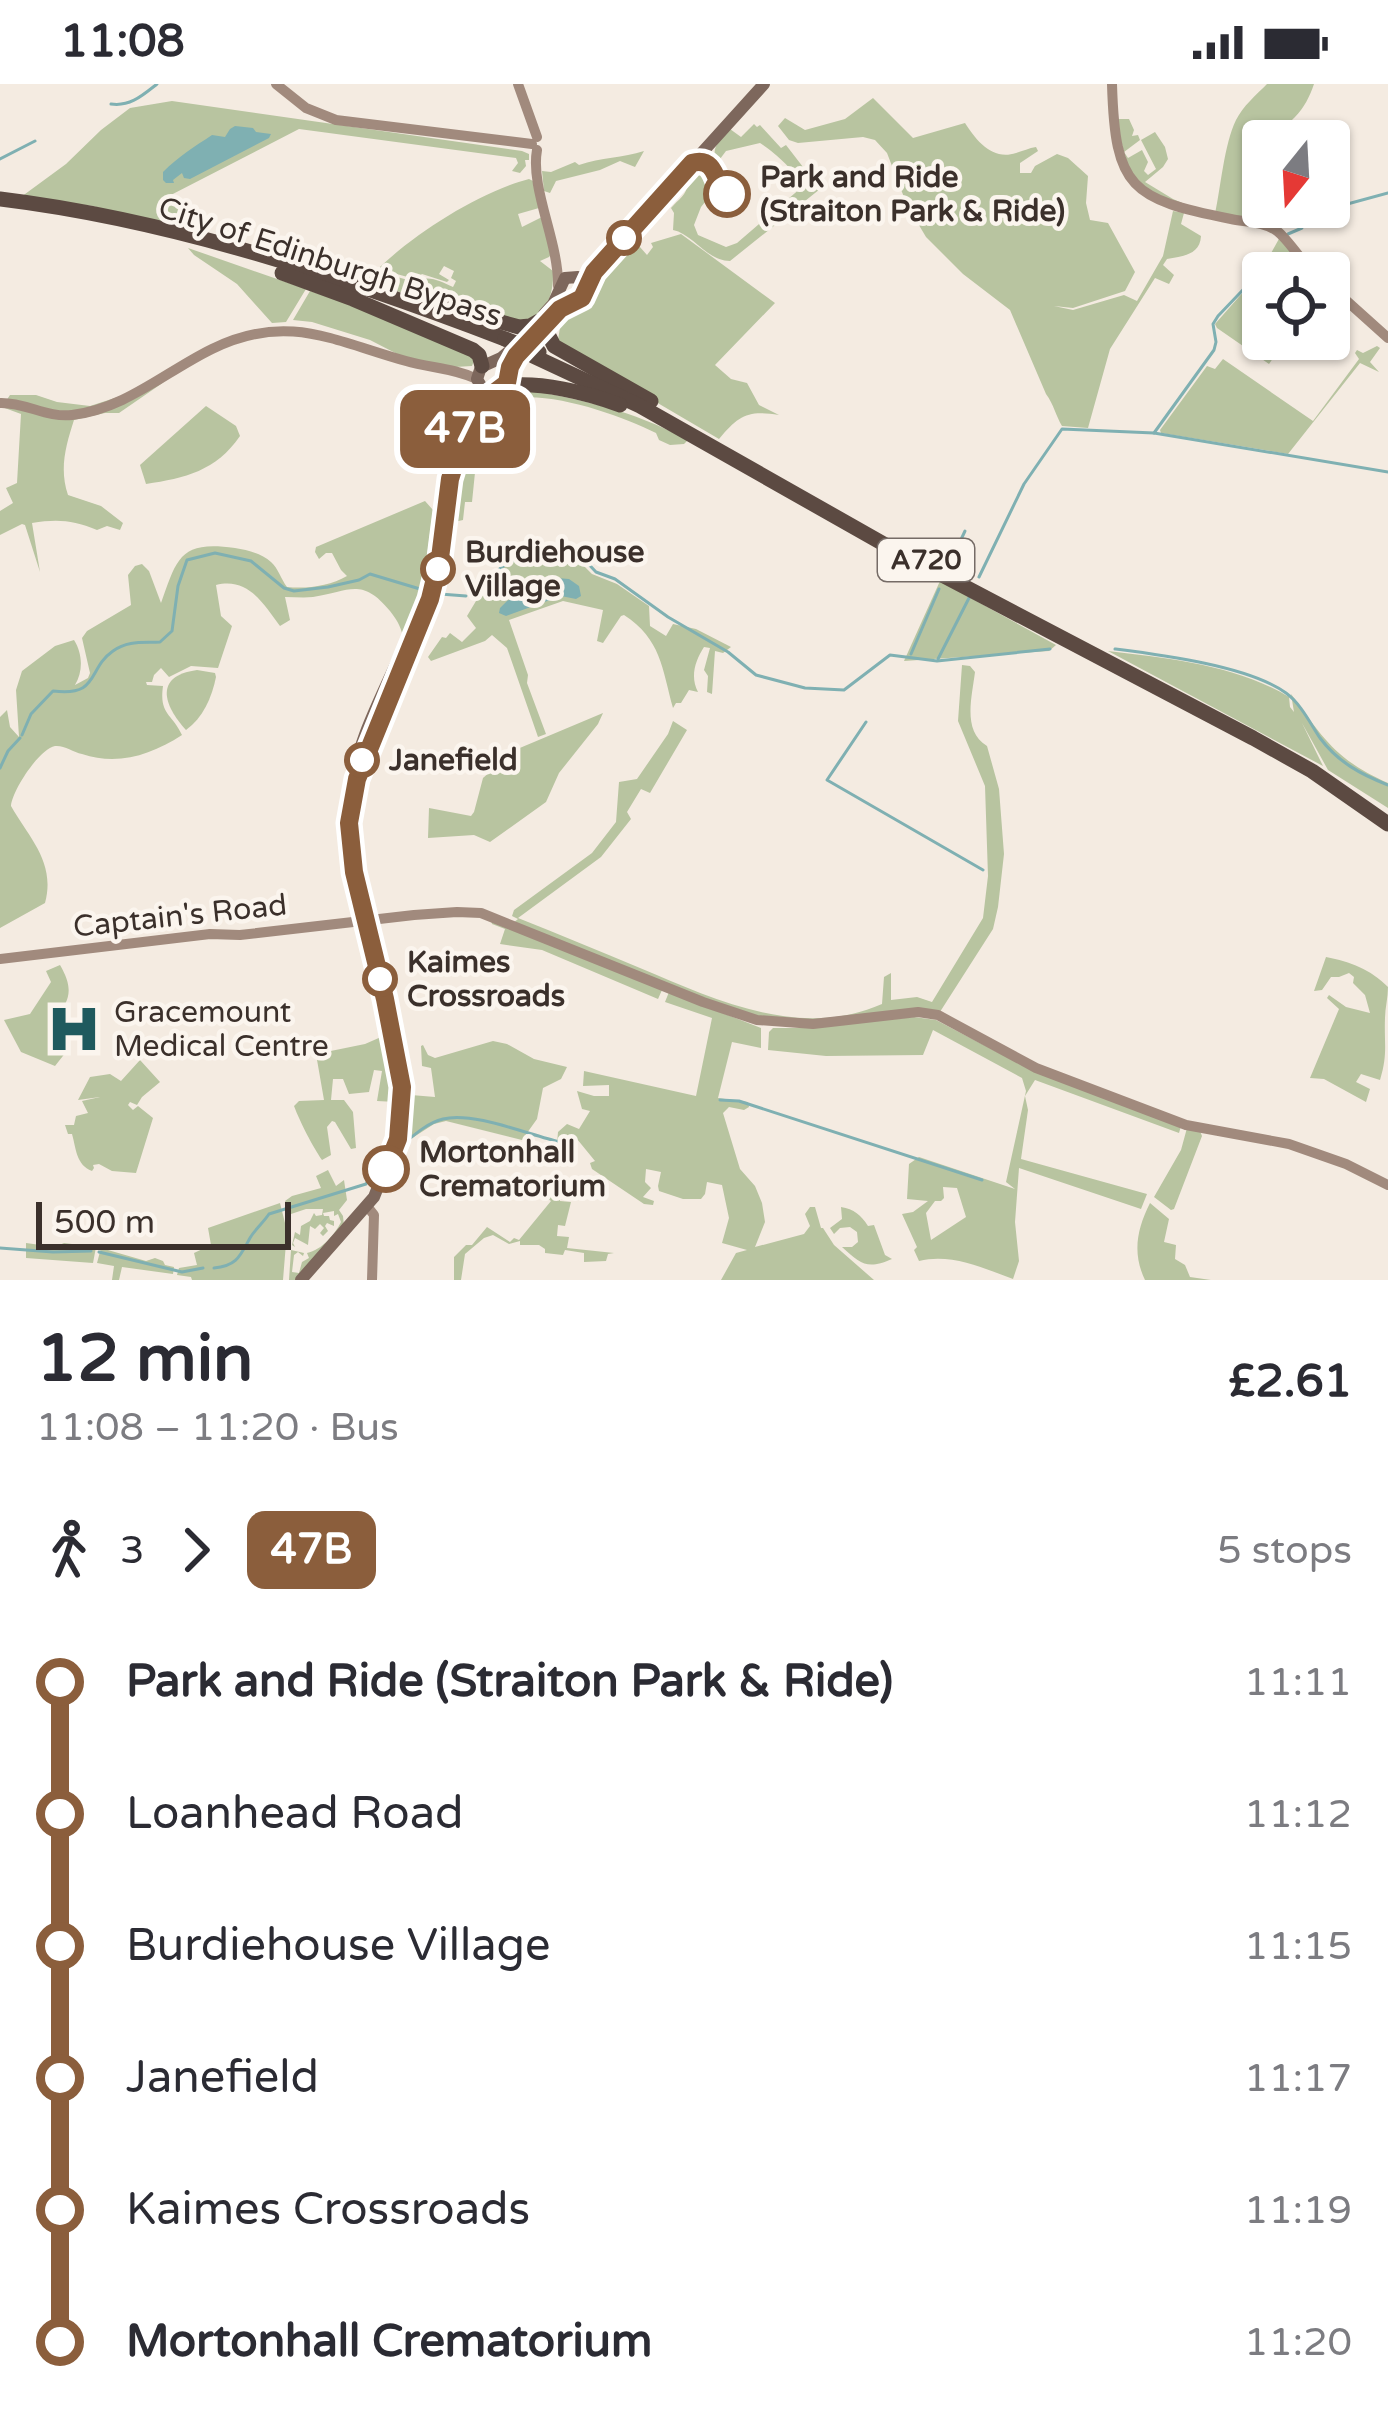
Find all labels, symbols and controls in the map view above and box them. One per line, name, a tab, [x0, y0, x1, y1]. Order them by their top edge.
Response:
text: 11:08	[60, 15, 185, 69]
north arrow	[1242, 120, 1350, 228]
map controls	[1242, 120, 1350, 360]
place label: Park and Ride (Straiton Park & Ride)	[760, 159, 1065, 230]
marker: Park and Ride (Straiton Park & Ride)	[705, 172, 749, 216]
street label: City of Edinburgh Bypass	[154, 189, 506, 335]
unlabelled marker	[608, 222, 640, 254]
button: locate	[1242, 252, 1350, 360]
line badge: 47B	[396, 390, 534, 468]
text: 47B	[424, 403, 506, 454]
place label: Burdiehouse Village	[465, 534, 644, 605]
road number: A720	[878, 539, 974, 581]
marker: Burdiehouse Village	[422, 553, 454, 585]
place label: Janefield	[388, 742, 518, 779]
marker: Janefield	[346, 744, 378, 776]
street label: Captain's Road	[71, 886, 289, 946]
place label: Kaimes Crossroads	[407, 944, 565, 1015]
marker: Kaimes Crossroads	[364, 963, 396, 995]
place label: Gracemount Medical Centre	[114, 994, 329, 1065]
hospital icon: Gracemount Medical Centre	[45, 1000, 103, 1058]
place label: Mortonhall Crematorium	[419, 1134, 606, 1205]
marker: Mortonhall Crematorium	[364, 1147, 408, 1191]
scale bar	[36, 1196, 291, 1249]
text: 500 m	[54, 1203, 155, 1242]
text: 12 min	[36, 1319, 253, 1399]
text: £2.61	[1228, 1355, 1352, 1409]
text: 11:08 – 11:20 · Bus	[36, 1404, 399, 1451]
icon: walk	[36, 1517, 102, 1583]
icon: forward	[163, 1517, 229, 1583]
text: 47B	[271, 1524, 352, 1575]
text: 3	[120, 1527, 145, 1574]
text: 5 stops	[1217, 1527, 1352, 1574]
text: Park and Ride (Straiton Park & Ride)	[126, 1655, 893, 1709]
text: 11:11	[1244, 1659, 1352, 1706]
text: Loanhead Road	[126, 1787, 463, 1841]
text: 11:12	[1244, 1791, 1352, 1838]
text: Burdiehouse Village	[126, 1919, 550, 1973]
text: 11:15	[1244, 1923, 1352, 1970]
text: Janefield	[126, 2051, 319, 2105]
text: 11:17	[1244, 2055, 1352, 2102]
text: Kaimes Crossroads	[126, 2183, 530, 2237]
text: 11:19	[1244, 2187, 1352, 2234]
text: Mortonhall Crematorium	[126, 2315, 652, 2369]
text: 11:20	[1244, 2319, 1352, 2366]

